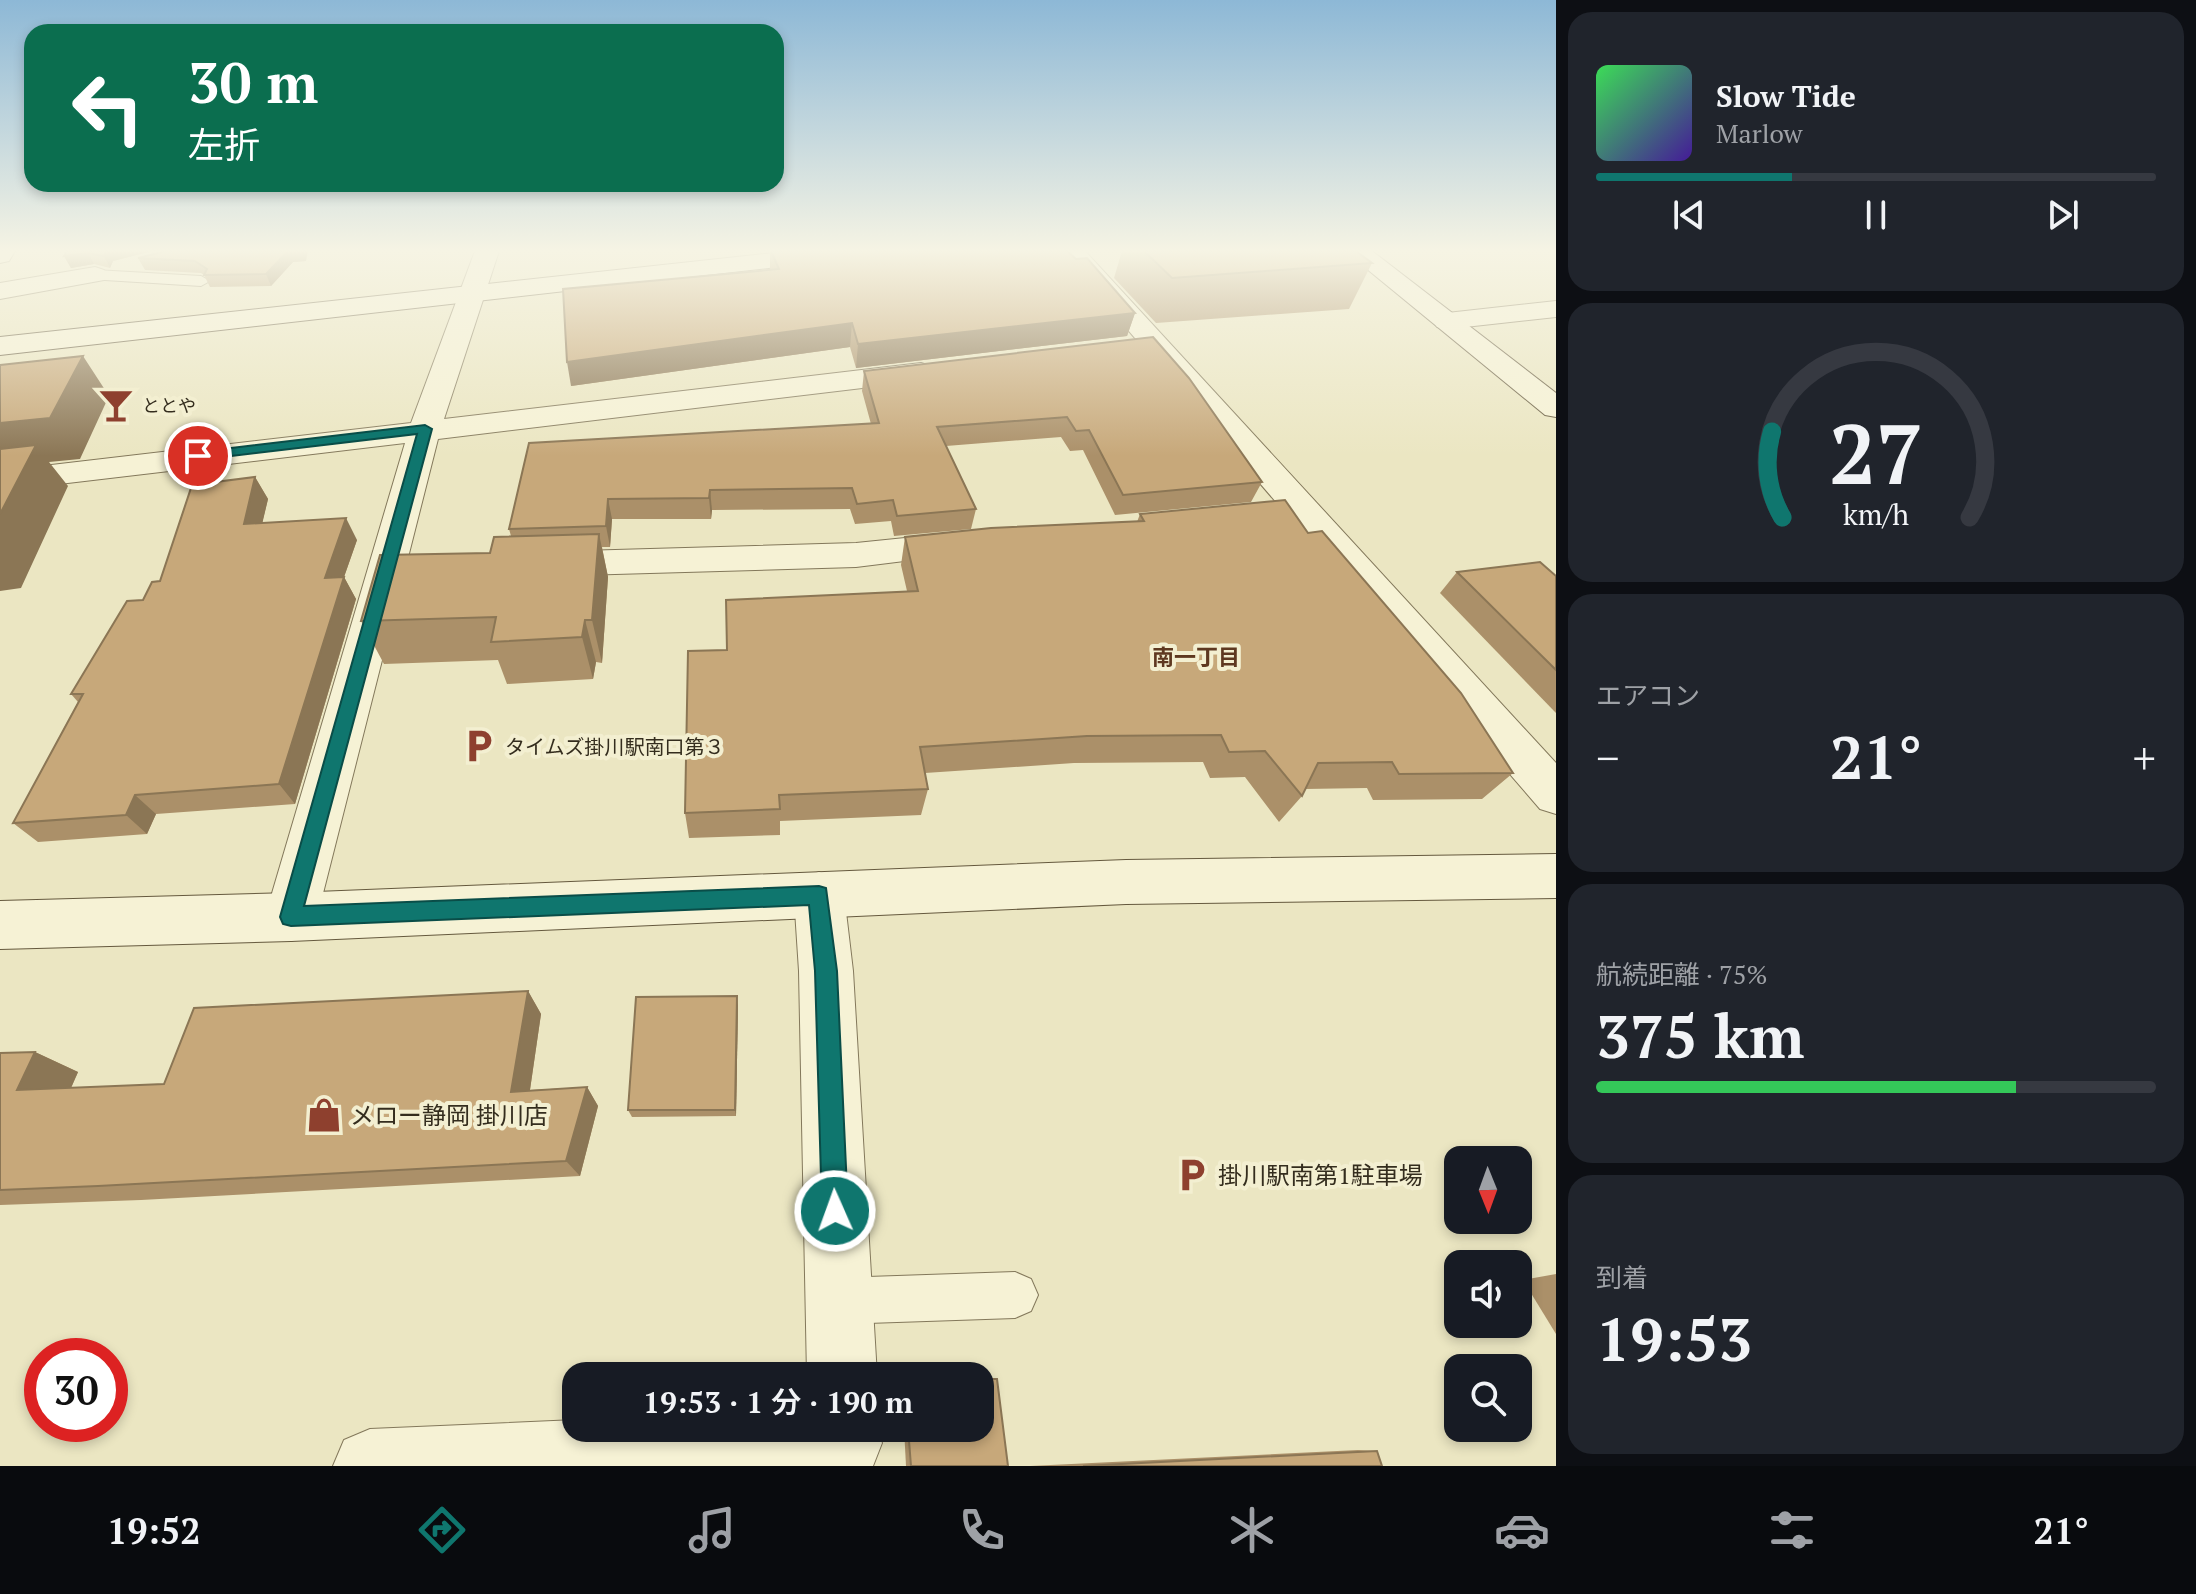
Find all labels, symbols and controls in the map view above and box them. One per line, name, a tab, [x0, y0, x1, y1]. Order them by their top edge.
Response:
text: 30 m	[188, 45, 318, 119]
icon: left	[56, 56, 160, 160]
text: Slow Tide	[1716, 76, 1856, 116]
text: Marlow	[1716, 116, 1802, 150]
text: 左折	[188, 121, 260, 168]
icon: previous	[1667, 193, 1711, 237]
icon: pause	[1854, 193, 1898, 237]
icon: next	[2041, 193, 2085, 237]
bar icon: ととや	[97, 386, 135, 424]
place label: ととや	[142, 393, 196, 417]
text: 27	[1829, 398, 1923, 508]
pin	[164, 422, 232, 490]
icon: arrive	[176, 434, 220, 478]
text: km/h	[1843, 495, 1909, 533]
district label: 南一丁目	[1152, 642, 1240, 671]
text: エアコン	[1596, 678, 1700, 712]
text: 21°	[1830, 717, 1922, 796]
parking icon: タイムズ掛川駅南口第３	[460, 727, 498, 765]
text: −	[1596, 728, 1619, 787]
text: +	[2133, 728, 2156, 787]
place label: タイムズ掛川駅南口第３	[505, 733, 725, 760]
text: 航続距離 · 75%	[1596, 957, 1768, 991]
text: 375 km	[1596, 996, 1804, 1075]
shop icon: メロー静岡 掛川店	[305, 1096, 343, 1134]
place label: メロー静岡 掛川店	[350, 1099, 548, 1131]
north arrow	[1444, 1146, 1532, 1234]
map controls	[1444, 1146, 1532, 1442]
parking icon: 掛川駅南第1駐車場	[1173, 1156, 1211, 1194]
place label: 掛川駅南第1駐車場	[1218, 1159, 1423, 1191]
position arrow	[793, 1169, 877, 1253]
button: sound	[1444, 1250, 1532, 1338]
text: 到着	[1596, 1260, 1648, 1294]
text: 19:53	[1596, 1299, 1752, 1378]
speed limit sign: 30	[24, 1338, 128, 1442]
button: search	[1444, 1354, 1532, 1442]
text: 19:53 · 1 分 · 190 m	[643, 1382, 913, 1422]
icon: directions	[414, 1502, 470, 1558]
icon: music	[684, 1502, 740, 1558]
icon: phone	[954, 1502, 1010, 1558]
icon: climate	[1224, 1502, 1280, 1558]
icon: car	[1494, 1502, 1550, 1558]
icon: filters	[1764, 1502, 1820, 1558]
text: 19:52	[107, 1507, 201, 1554]
text: 21°	[2033, 1507, 2089, 1554]

